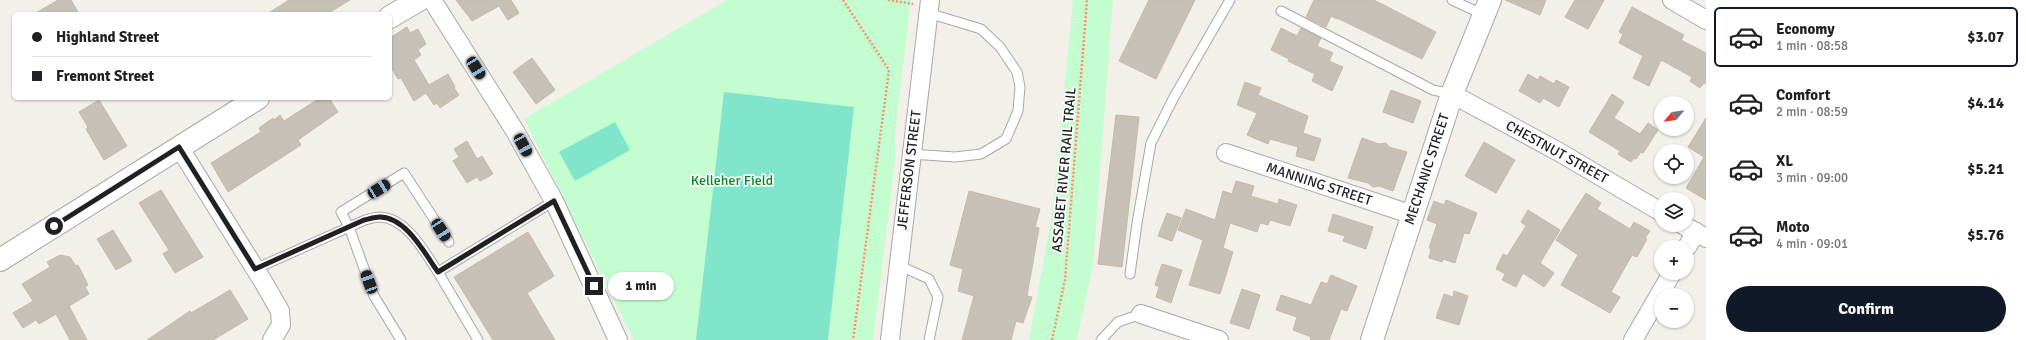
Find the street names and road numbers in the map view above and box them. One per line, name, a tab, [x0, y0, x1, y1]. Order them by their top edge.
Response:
street label: ASSABET RIVER RAIL TRAIL	[1048, 87, 1080, 253]
street label: JEFFERSON STREET	[893, 109, 925, 231]
street label: MECHANIC STREET	[1401, 111, 1453, 227]
street label: CHESTNUT STREET	[1503, 117, 1611, 187]
street label: MANNING STREET	[1264, 159, 1374, 209]

